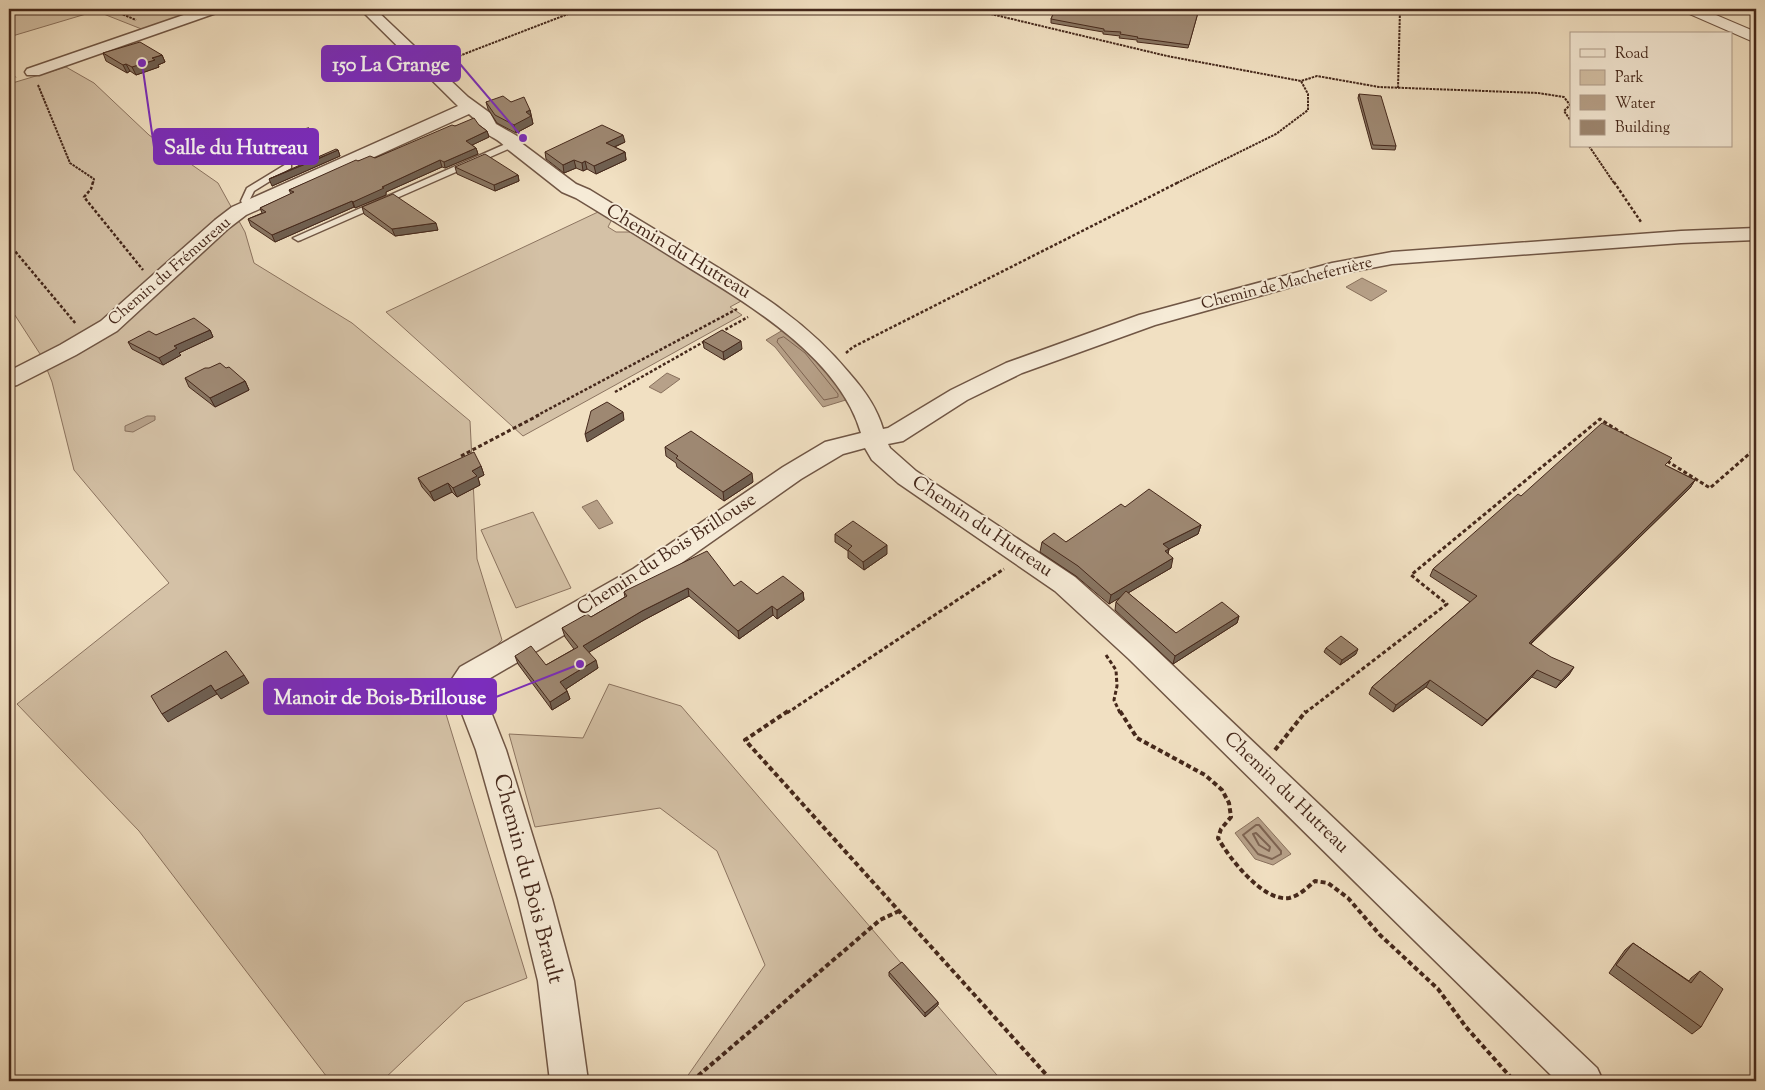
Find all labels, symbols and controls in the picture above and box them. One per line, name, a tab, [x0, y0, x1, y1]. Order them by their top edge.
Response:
legend	[1570, 32, 1732, 148]
text: Road	[1615, 44, 1649, 65]
callout: 150 La Grange	[322, 46, 460, 81]
text: 150 La Grange	[332, 52, 450, 81]
text: Park	[1615, 68, 1644, 89]
text: Water	[1615, 94, 1656, 115]
text: Building	[1615, 118, 1670, 139]
callout: Salle du Hutreau	[154, 129, 318, 164]
text: Salle du Hutreau	[164, 135, 308, 164]
street label: Chemin du Hutreau	[600, 198, 756, 306]
street label: Chemin du Frémureau	[104, 212, 236, 332]
street label: Chemin de Macheferrière	[1199, 252, 1375, 316]
street label: Chemin du Hutreau	[906, 470, 1058, 584]
street label: Chemin du Bois Brillouse	[572, 487, 762, 623]
callout: Manoir de Bois-Brillouse	[264, 679, 496, 714]
text: Manoir de Bois-Brillouse	[274, 685, 486, 714]
street label: Chemin du Hutreau	[1217, 726, 1355, 860]
street label: Chemin du Bois Brault	[484, 771, 571, 988]

